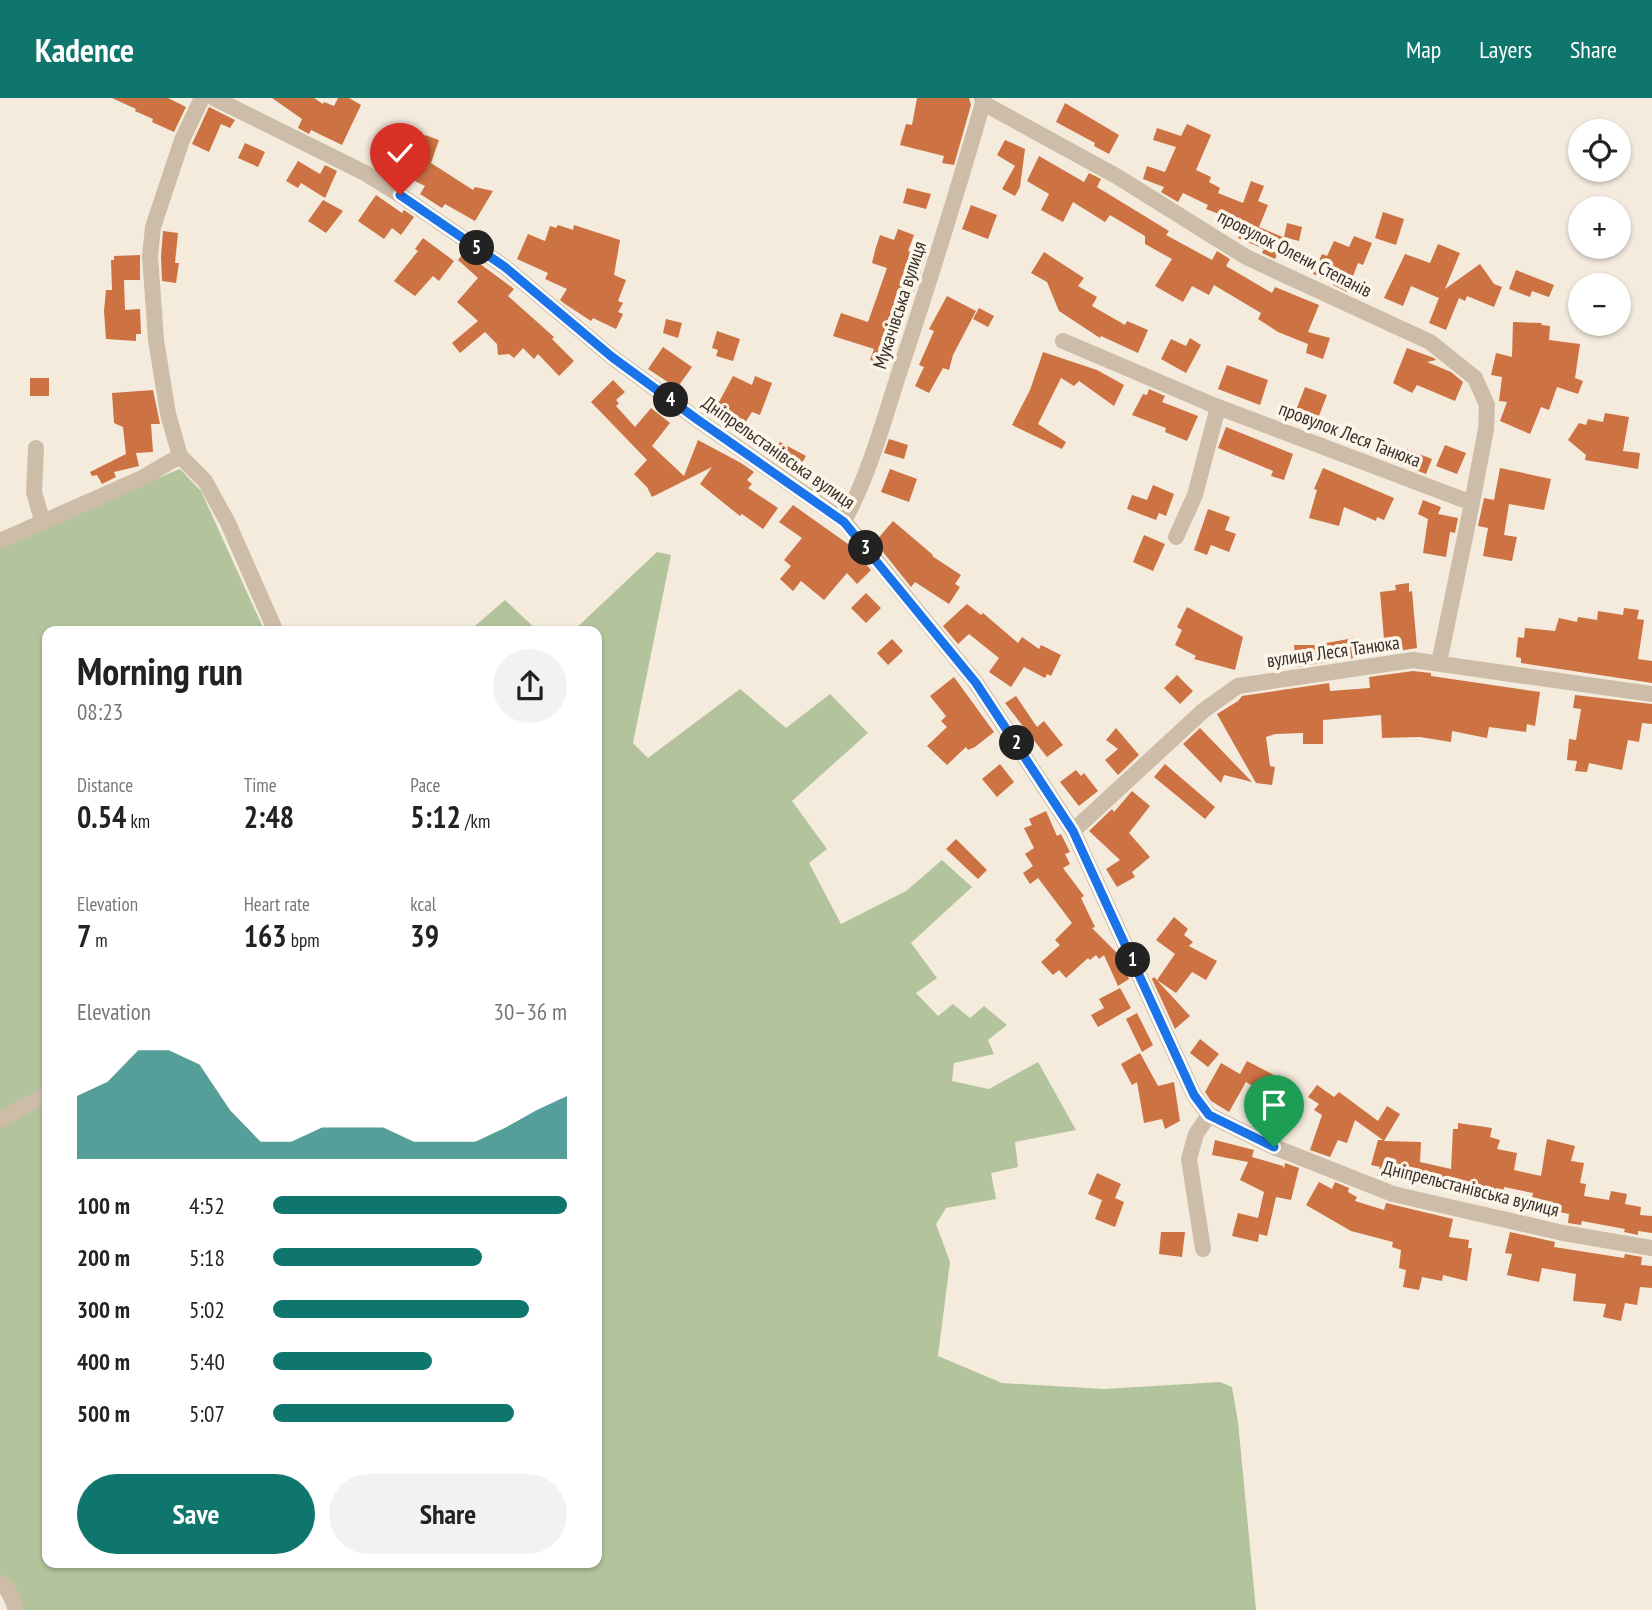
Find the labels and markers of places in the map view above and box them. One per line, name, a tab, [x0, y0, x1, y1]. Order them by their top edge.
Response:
pin	[370, 123, 430, 195]
pin: 5	[460, 230, 494, 266]
pin: 4	[654, 382, 688, 418]
pin: 3	[848, 531, 884, 566]
pin: 2	[1000, 726, 1034, 760]
pin: 1	[1116, 942, 1150, 978]
pin	[1244, 1075, 1304, 1147]

